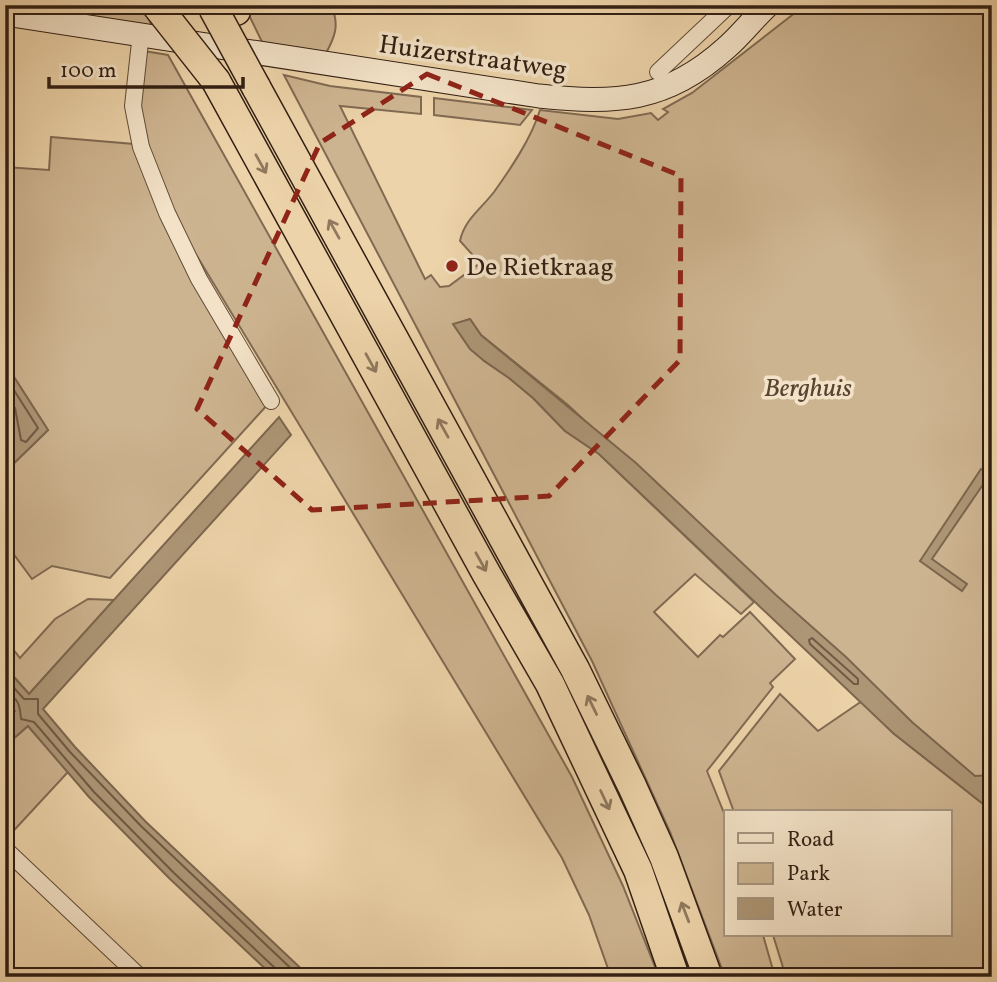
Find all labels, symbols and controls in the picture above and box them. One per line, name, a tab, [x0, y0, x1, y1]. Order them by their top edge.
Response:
street label: Huizerstraatweg	[376, 27, 569, 89]
scale bar	[49, 46, 243, 90]
text: 100 m	[60, 57, 117, 86]
one-way arrow	[255, 153, 268, 174]
one-way arrow	[327, 219, 341, 239]
place label: De Rietkraag	[466, 250, 614, 286]
marker: De Rietkraag	[444, 258, 460, 274]
one-way arrow	[365, 352, 378, 373]
park label: Berghuis	[764, 371, 852, 407]
one-way arrow	[436, 418, 449, 439]
one-way arrow	[474, 552, 488, 572]
one-way arrow	[585, 695, 599, 716]
one-way arrow	[599, 788, 612, 810]
legend	[724, 810, 951, 936]
text: Road	[787, 826, 834, 855]
text: Park	[787, 860, 830, 889]
text: Water	[787, 896, 843, 925]
one-way arrow	[678, 902, 690, 924]

